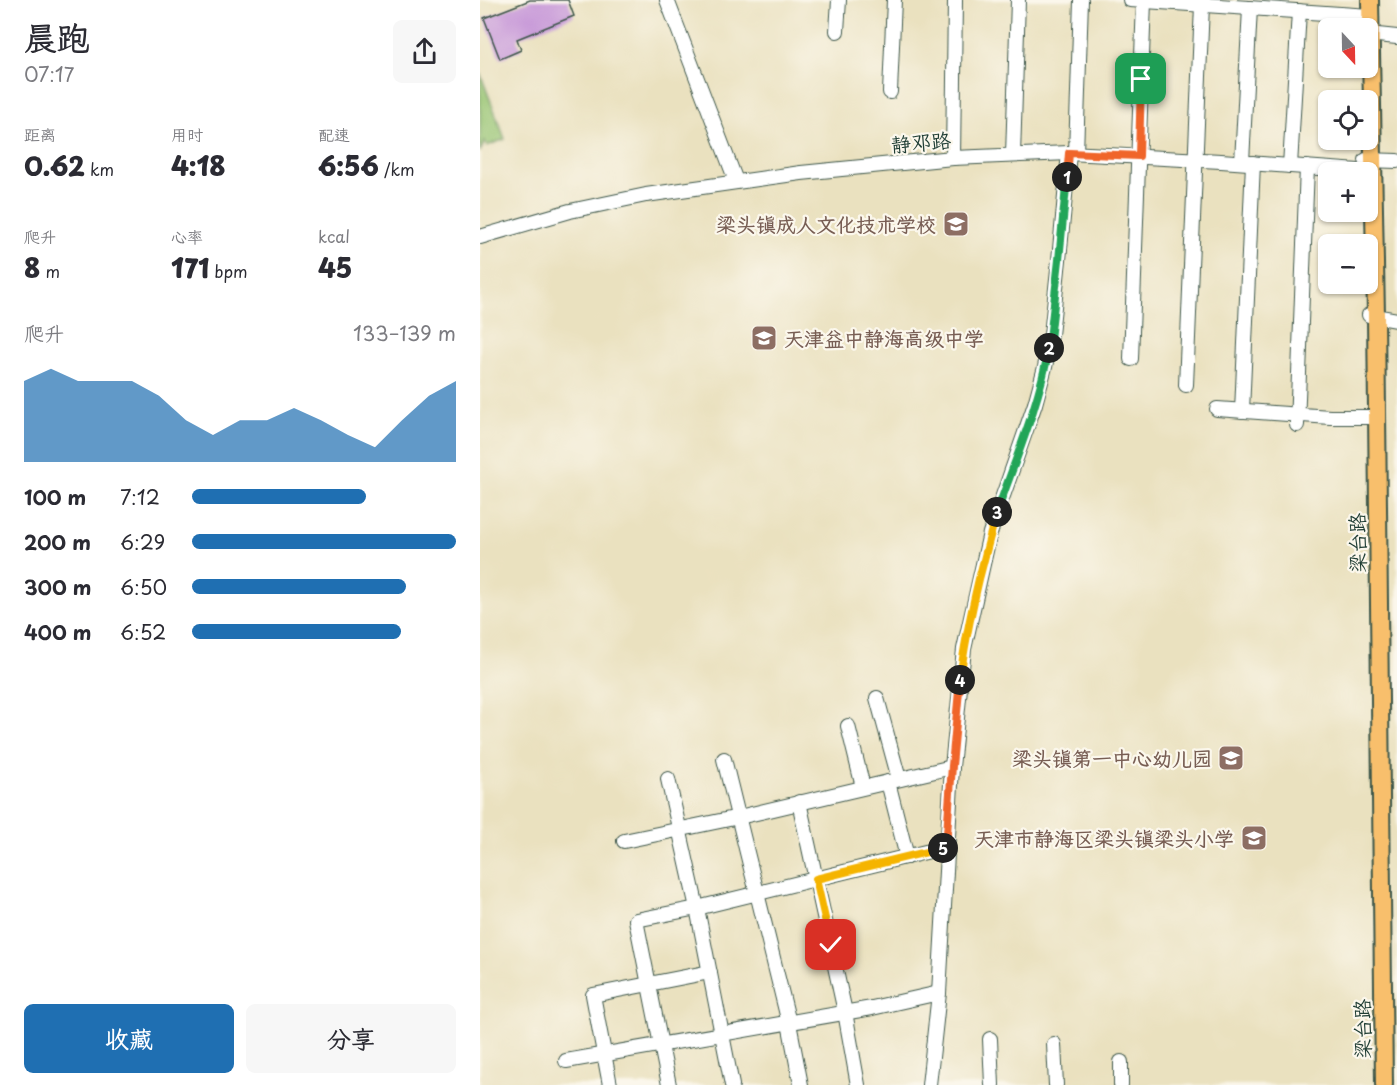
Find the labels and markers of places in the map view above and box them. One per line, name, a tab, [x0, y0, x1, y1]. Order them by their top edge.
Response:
pin	[1115, 53, 1166, 104]
pin: 1	[1052, 162, 1082, 192]
place label: 梁头镇成人文化技术学校	[716, 209, 936, 239]
school or university icon: 梁头镇成人文化技术学校	[941, 209, 971, 239]
school or university icon: 天津益中静海高级中学	[749, 323, 779, 353]
place label: 天津益中静海高级中学	[784, 323, 984, 353]
pin: 2	[1034, 333, 1064, 363]
pin: 3	[982, 497, 1012, 527]
pin: 4	[945, 665, 975, 695]
place label: 梁头镇第一中心幼儿园	[1012, 743, 1212, 773]
school or university icon: 梁头镇第一中心幼儿园	[1216, 743, 1246, 773]
place label: 天津市静海区梁头镇梁头小学	[974, 823, 1234, 853]
school or university icon: 天津市静海区梁头镇梁头小学	[1239, 823, 1269, 853]
pin: 5	[928, 833, 958, 863]
pin	[805, 919, 856, 970]

